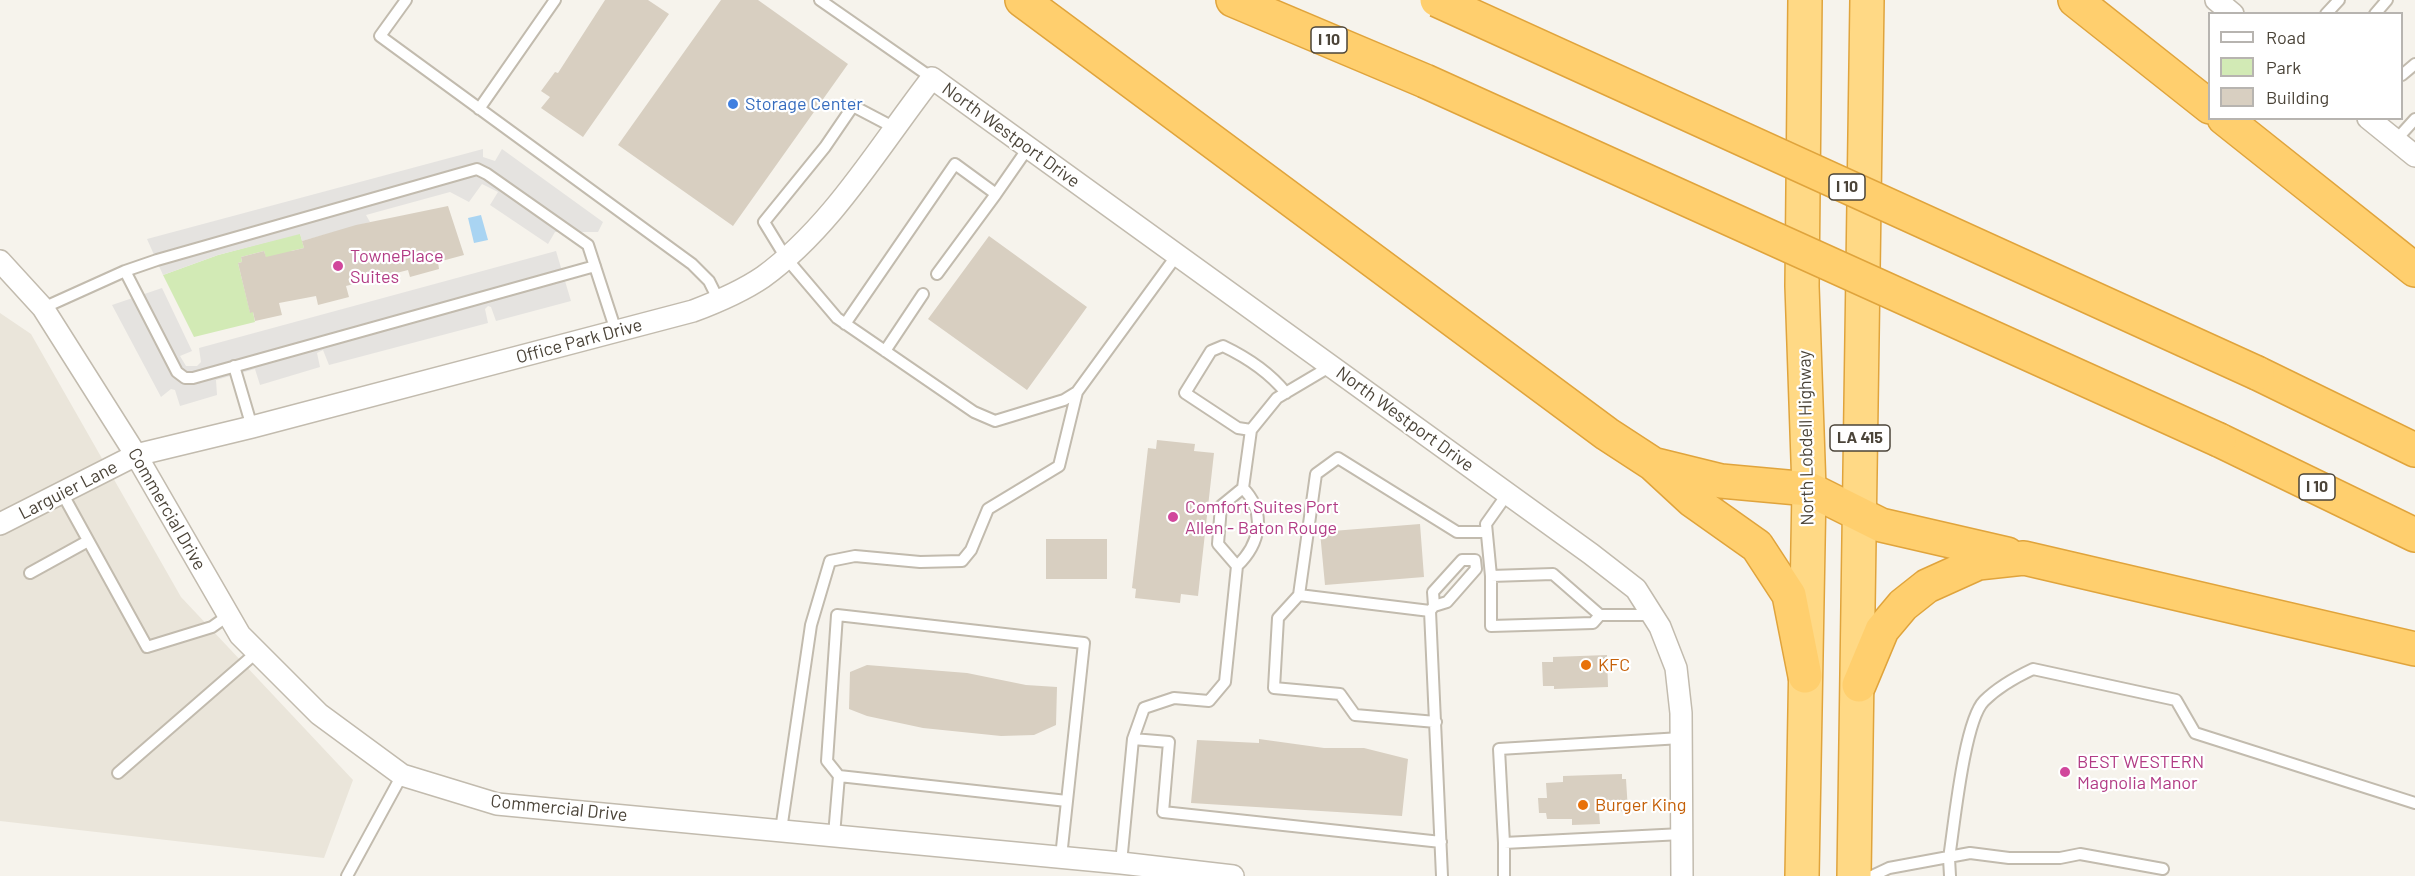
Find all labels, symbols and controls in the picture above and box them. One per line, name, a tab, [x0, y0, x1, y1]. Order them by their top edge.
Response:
legend	[2208, 12, 2403, 120]
text: Road	[2266, 26, 2306, 48]
road number: I 10	[1311, 27, 1347, 53]
text: Park	[2266, 56, 2301, 78]
street label: North Westport Drive	[938, 78, 1084, 192]
text: Building	[2266, 86, 2329, 108]
place label: Storage Center	[745, 93, 863, 115]
marker: Storage Center	[726, 97, 740, 111]
road number: I 10	[1829, 174, 1865, 200]
place label: TownePlace Suites	[350, 245, 443, 288]
marker: TownePlace Suites	[331, 259, 345, 273]
street label: Office Park Drive	[514, 314, 644, 368]
street label: North Lobdell Highway	[1794, 350, 1818, 526]
street label: North Westport Drive	[1332, 362, 1478, 476]
road number: LA 415	[1830, 425, 1890, 451]
street label: Commercial Drive	[123, 444, 211, 574]
street label: Larguier Lane	[15, 456, 121, 524]
road number: I 10	[2299, 474, 2335, 500]
place label: Comfort Suites Port Allen - Baton Rouge	[1185, 496, 1339, 538]
marker: Comfort Suites Port Allen - Baton Rouge	[1166, 510, 1180, 524]
place label: KFC	[1598, 654, 1630, 676]
marker: KFC	[1579, 658, 1593, 672]
place label: BEST WESTERN Magnolia Manor	[2077, 751, 2204, 794]
marker: BEST WESTERN Magnolia Manor	[2058, 765, 2072, 779]
street label: Commercial Drive	[490, 790, 628, 826]
place label: Burger King	[1595, 794, 1686, 816]
marker: Burger King	[1576, 798, 1590, 812]

